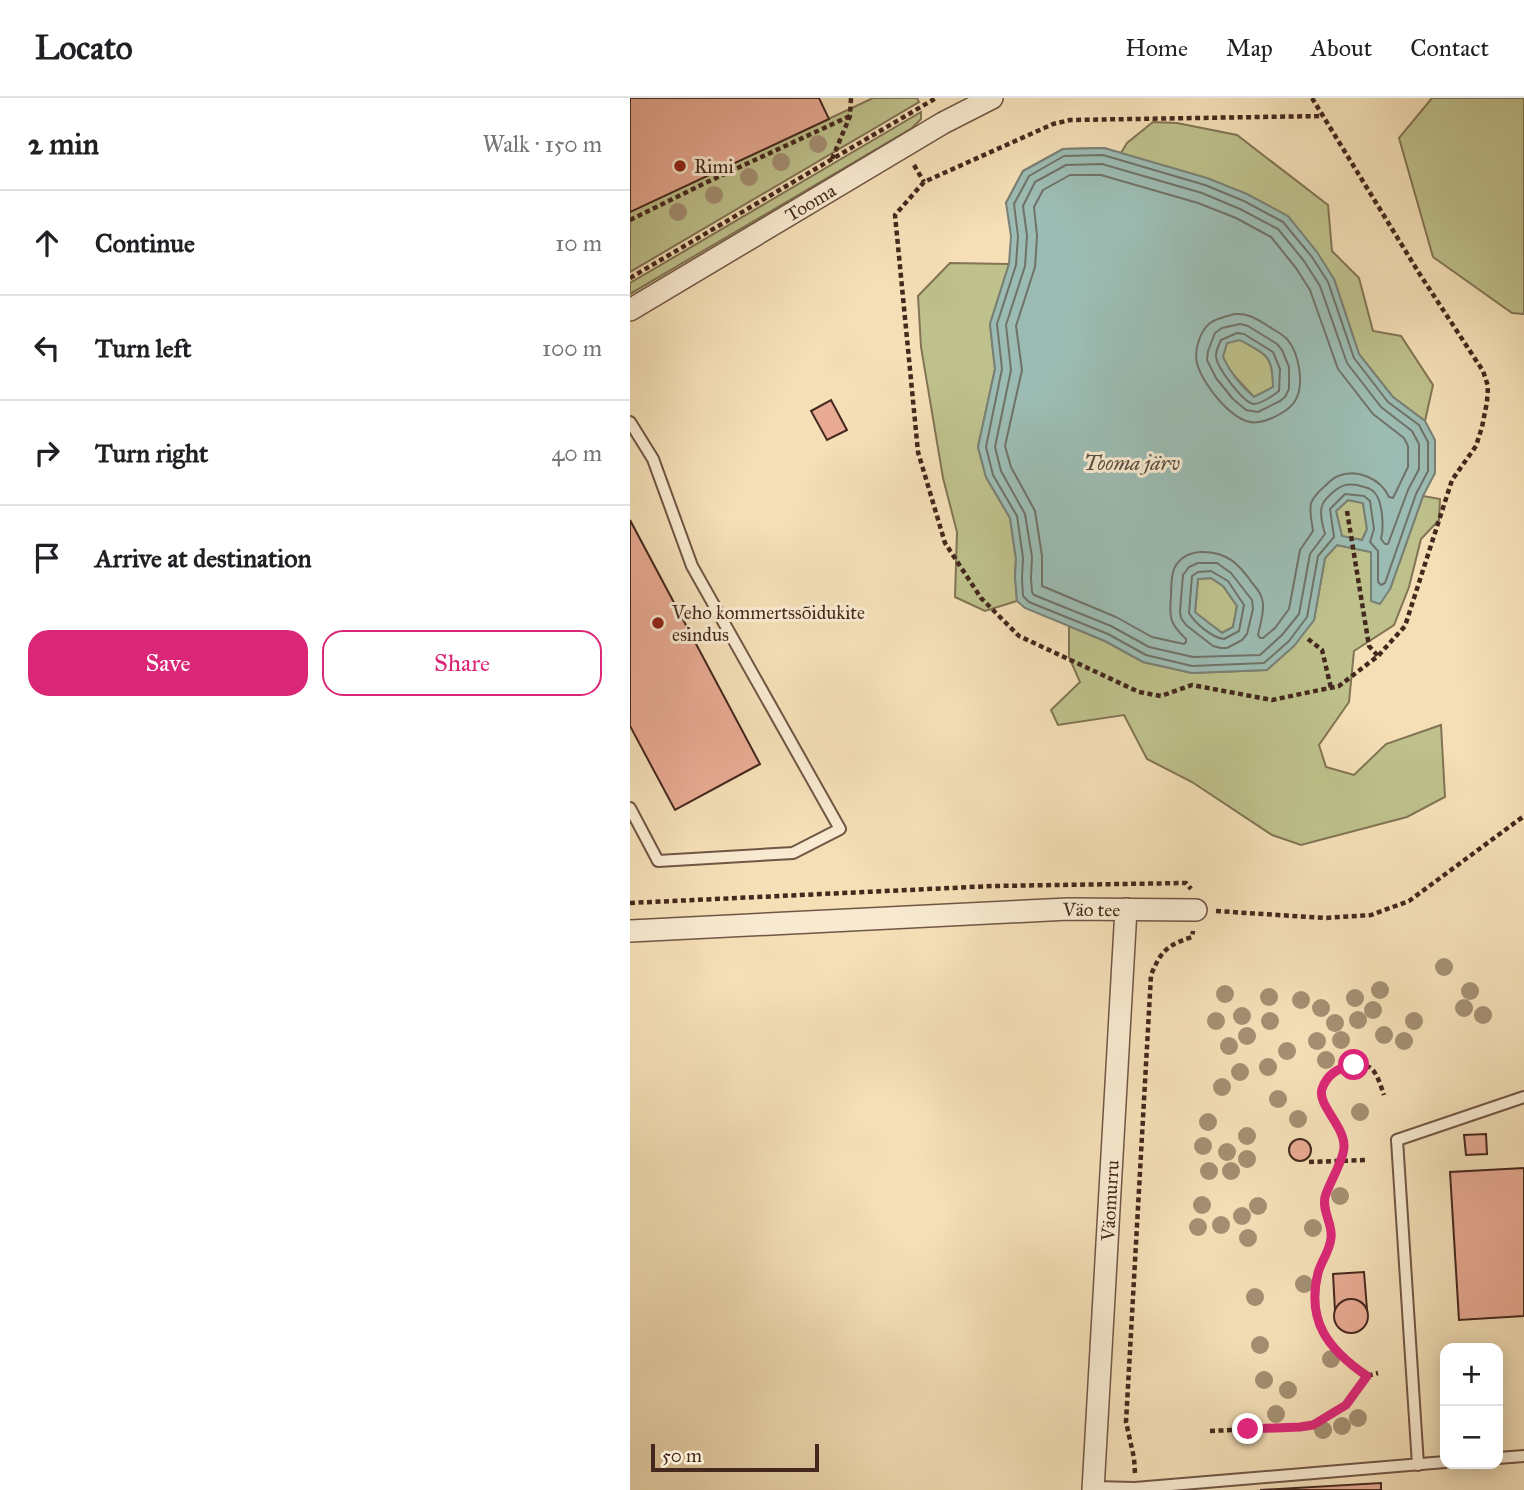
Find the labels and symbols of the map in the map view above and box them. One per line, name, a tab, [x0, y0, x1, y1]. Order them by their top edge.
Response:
place label: Rimi	[694, 155, 734, 178]
marker: Rimi	[672, 158, 688, 174]
street label: Tooma	[781, 178, 841, 226]
water label: Tooma järv	[1084, 450, 1180, 476]
place label: Veho kommertssõidukite esindus	[671, 601, 865, 646]
marker: Veho kommertssõidukite esindus	[650, 615, 666, 631]
street label: Väo tee	[1062, 897, 1120, 921]
route start	[1338, 1049, 1369, 1080]
street label: Väomurru	[1096, 1159, 1123, 1243]
route end	[1232, 1413, 1263, 1444]
scale bar	[651, 1441, 819, 1473]

